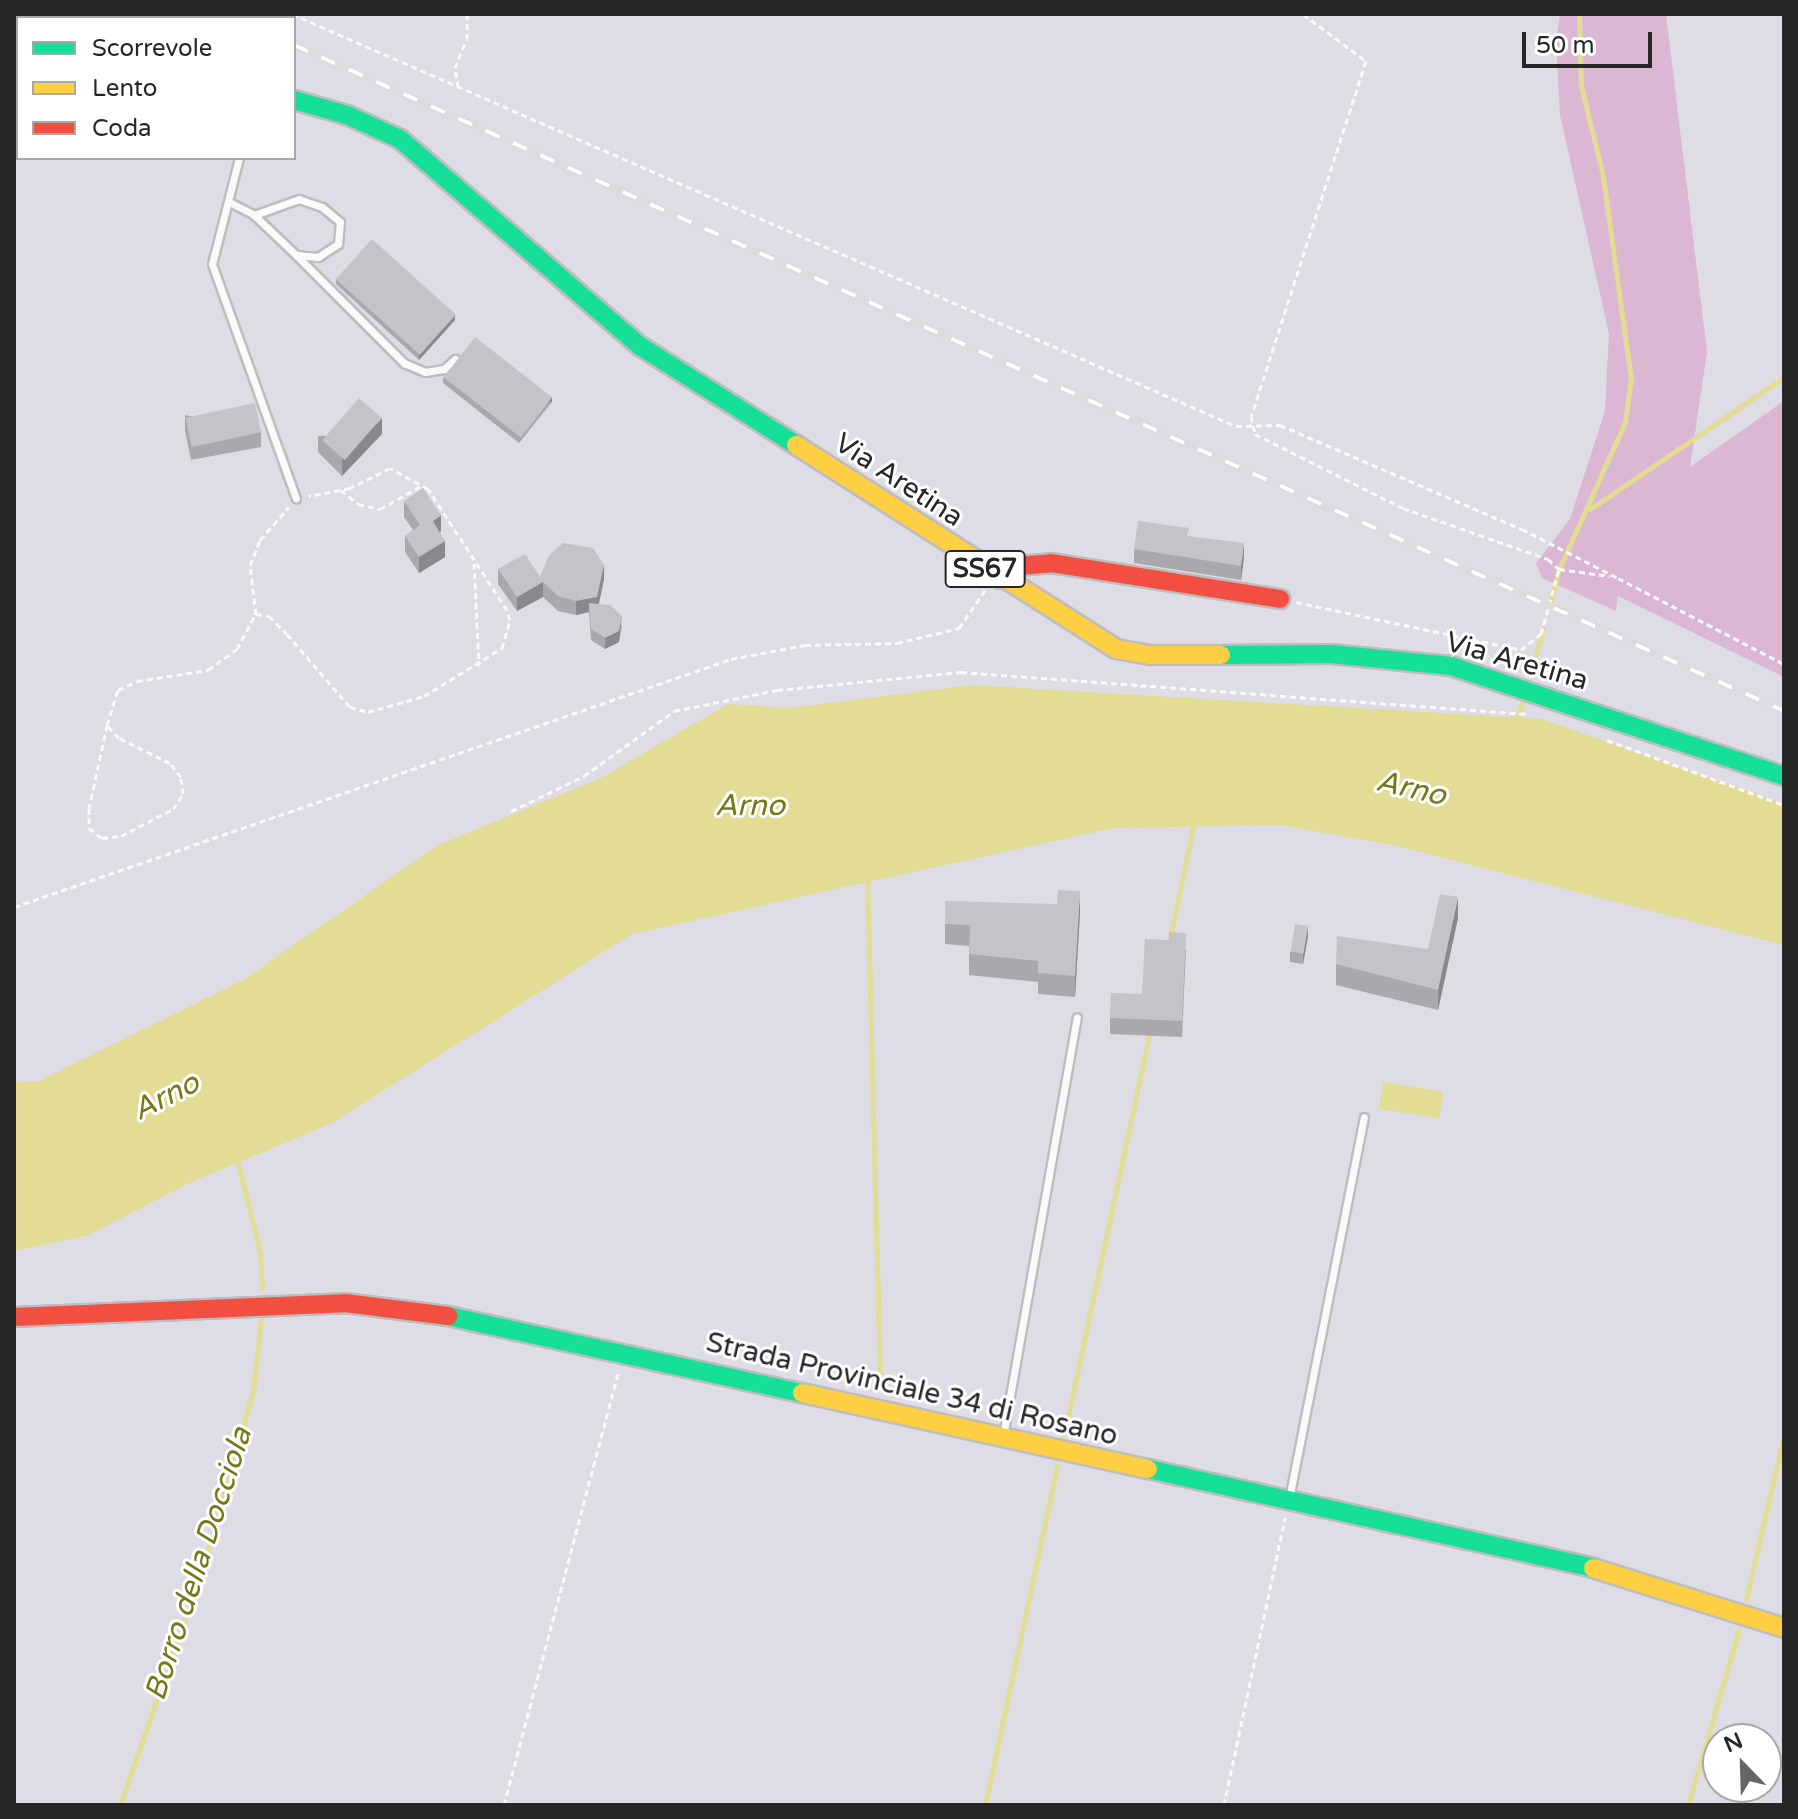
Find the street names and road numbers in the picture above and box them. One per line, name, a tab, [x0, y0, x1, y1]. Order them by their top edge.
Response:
street label: Via Aretina	[828, 426, 970, 534]
road number: SS67	[943, 547, 1027, 591]
street label: Via Aretina	[1442, 625, 1592, 697]
street label: Strada Provinciale 34 di Rosano	[703, 1325, 1121, 1453]

